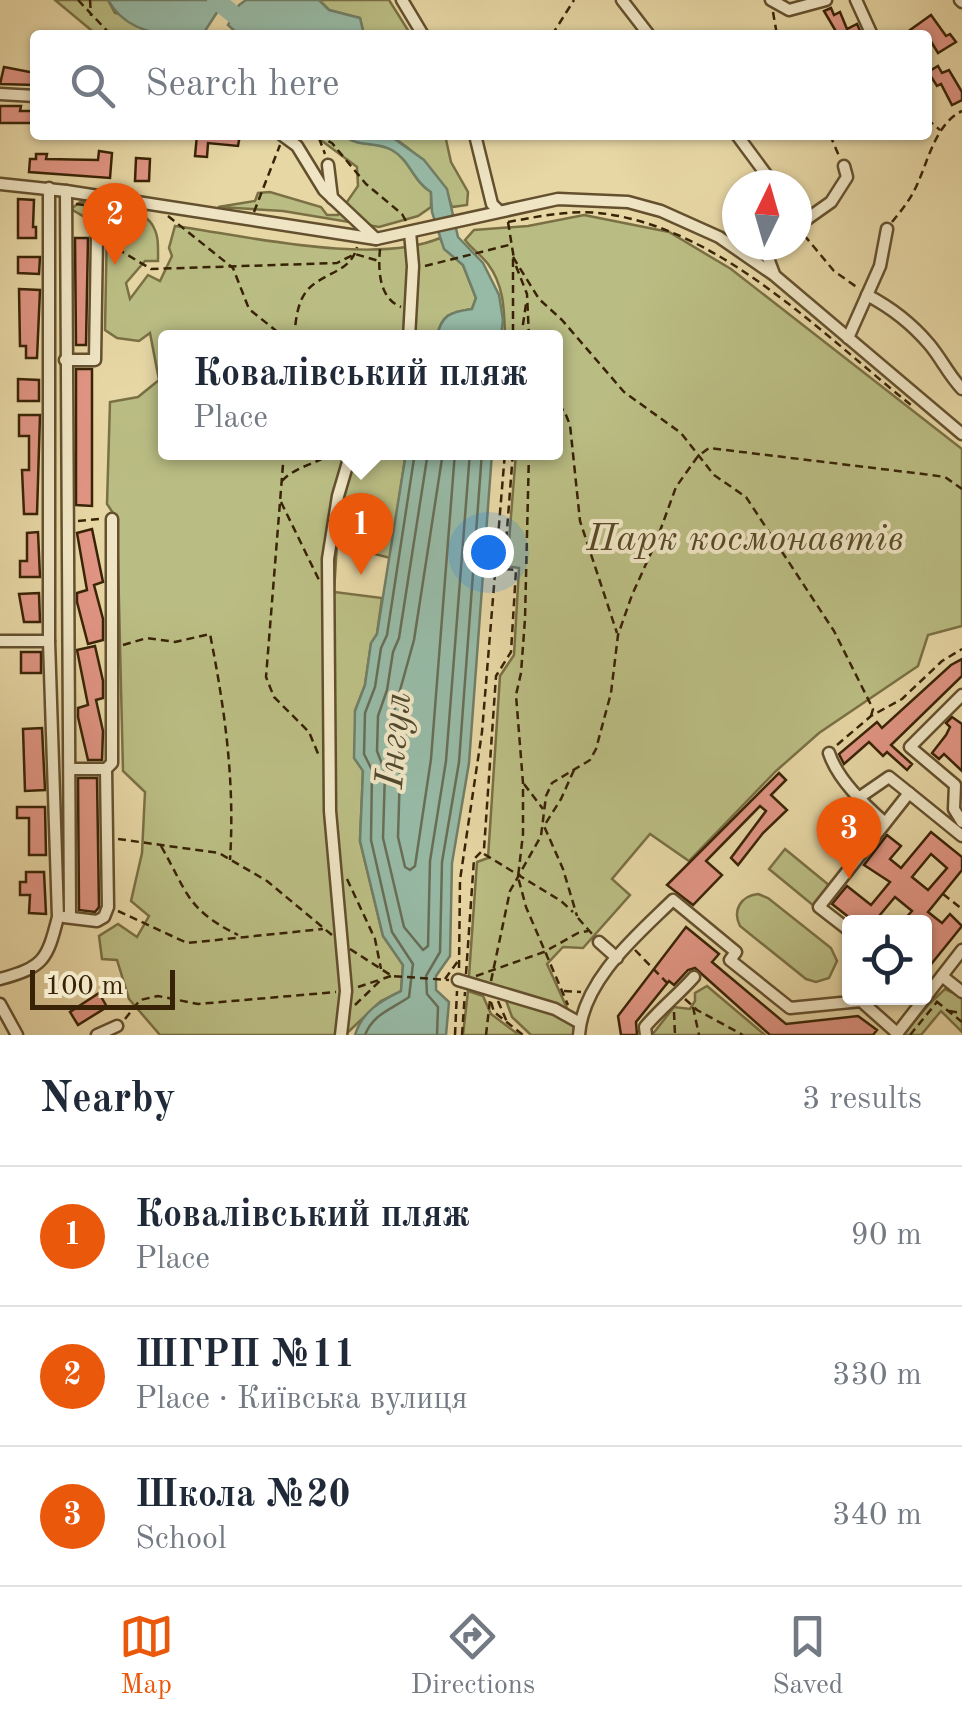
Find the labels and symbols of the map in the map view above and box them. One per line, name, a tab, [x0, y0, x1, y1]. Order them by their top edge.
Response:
north arrow	[722, 170, 812, 260]
pin: 2	[82, 182, 148, 265]
pin: 1	[328, 492, 394, 575]
park label: Парк космонавтів	[585, 521, 904, 559]
your location	[463, 527, 514, 578]
water label: Інгул	[372, 690, 420, 791]
pin: 3	[816, 796, 882, 879]
scale bar	[30, 965, 175, 1010]

